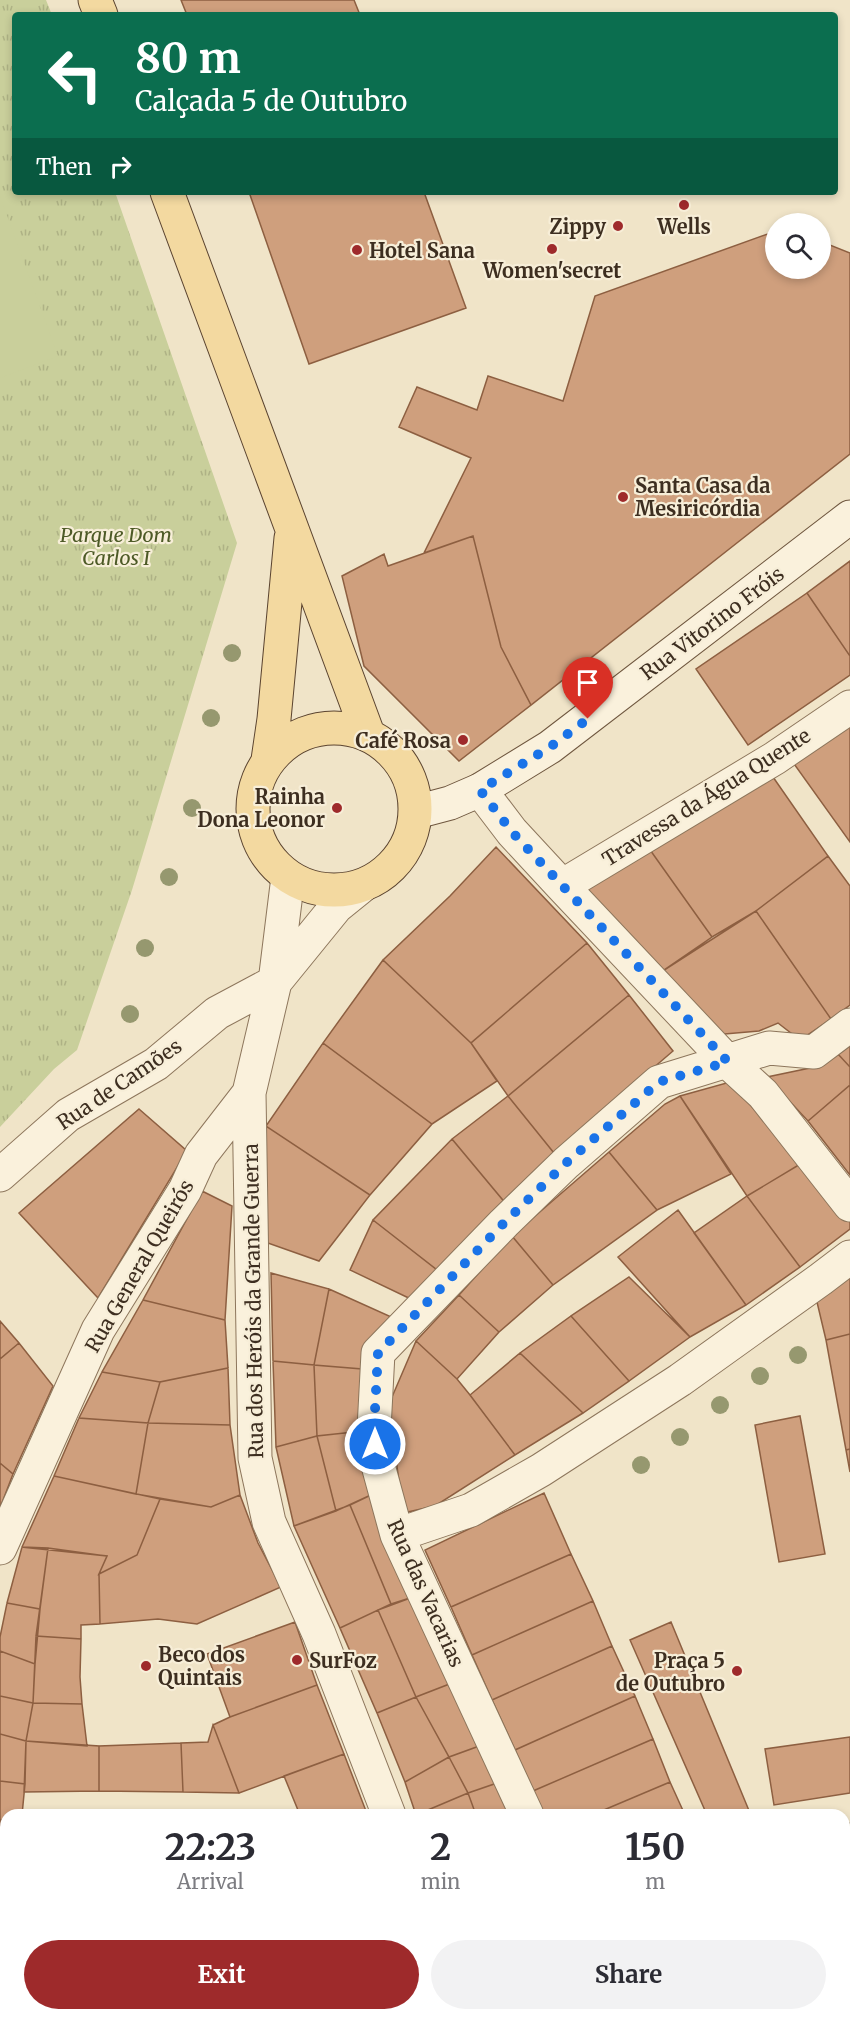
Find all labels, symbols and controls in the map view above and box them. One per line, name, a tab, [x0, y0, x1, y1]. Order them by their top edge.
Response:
text: 80 m	[135, 32, 241, 84]
icon: left	[36, 36, 114, 114]
text: Calçada 5 de Outubro	[135, 84, 407, 118]
icon: right	[104, 150, 137, 183]
text: Then	[36, 153, 92, 181]
marker: Wells	[677, 198, 691, 212]
map controls	[765, 213, 831, 279]
button: search	[765, 213, 831, 279]
place label: Zippy	[550, 214, 606, 239]
place label: Wells	[656, 214, 711, 239]
marker: Zippy	[611, 219, 625, 233]
place label: Hotel Sana	[369, 238, 475, 263]
marker: Women'secret	[545, 242, 559, 256]
marker: Hotel Sana	[350, 243, 364, 257]
place label: Women'secret	[482, 258, 621, 283]
place label: Santa Casa da Mesiricórdia	[635, 473, 770, 521]
marker: Santa Casa da Mesiricórdia	[616, 490, 630, 504]
park label: Parque Dom Carlos I	[60, 522, 172, 570]
street label: Rua Vitorino Fróis	[635, 561, 789, 685]
pin	[562, 657, 613, 719]
icon: arrive	[571, 666, 604, 699]
street label: Travessa da Água Quente	[596, 721, 815, 871]
place label: Café Rosa	[355, 728, 451, 753]
marker: Café Rosa	[456, 733, 470, 747]
place label: Rainha Dona Leonor	[197, 784, 325, 832]
marker: Rainha Dona Leonor	[330, 801, 344, 815]
street label: Rua de Camões	[52, 1033, 186, 1135]
street label: Rua dos Heróis da Grande Guerra	[238, 1143, 268, 1459]
street label: Rua General Queirós	[79, 1175, 199, 1357]
position arrow	[343, 1412, 407, 1476]
street label: Rua das Vacarias	[382, 1515, 470, 1671]
place label: Beco dos Quintais	[158, 1642, 245, 1690]
place label: SurFoz	[309, 1648, 377, 1673]
place label: Praça 5 de Outubro	[616, 1648, 725, 1696]
marker: SurFoz	[290, 1653, 304, 1667]
marker: Beco dos Quintais	[139, 1659, 153, 1673]
marker: Praça 5 de Outubro	[730, 1664, 744, 1678]
text: 22:23	[165, 1825, 256, 1870]
text: 2	[430, 1825, 451, 1870]
text: 150	[625, 1825, 685, 1870]
text: Arrival	[177, 1869, 244, 1894]
text: min	[421, 1869, 460, 1894]
text: m	[645, 1869, 665, 1894]
button: Exit	[24, 1940, 419, 2009]
button: Share	[431, 1940, 826, 2009]

